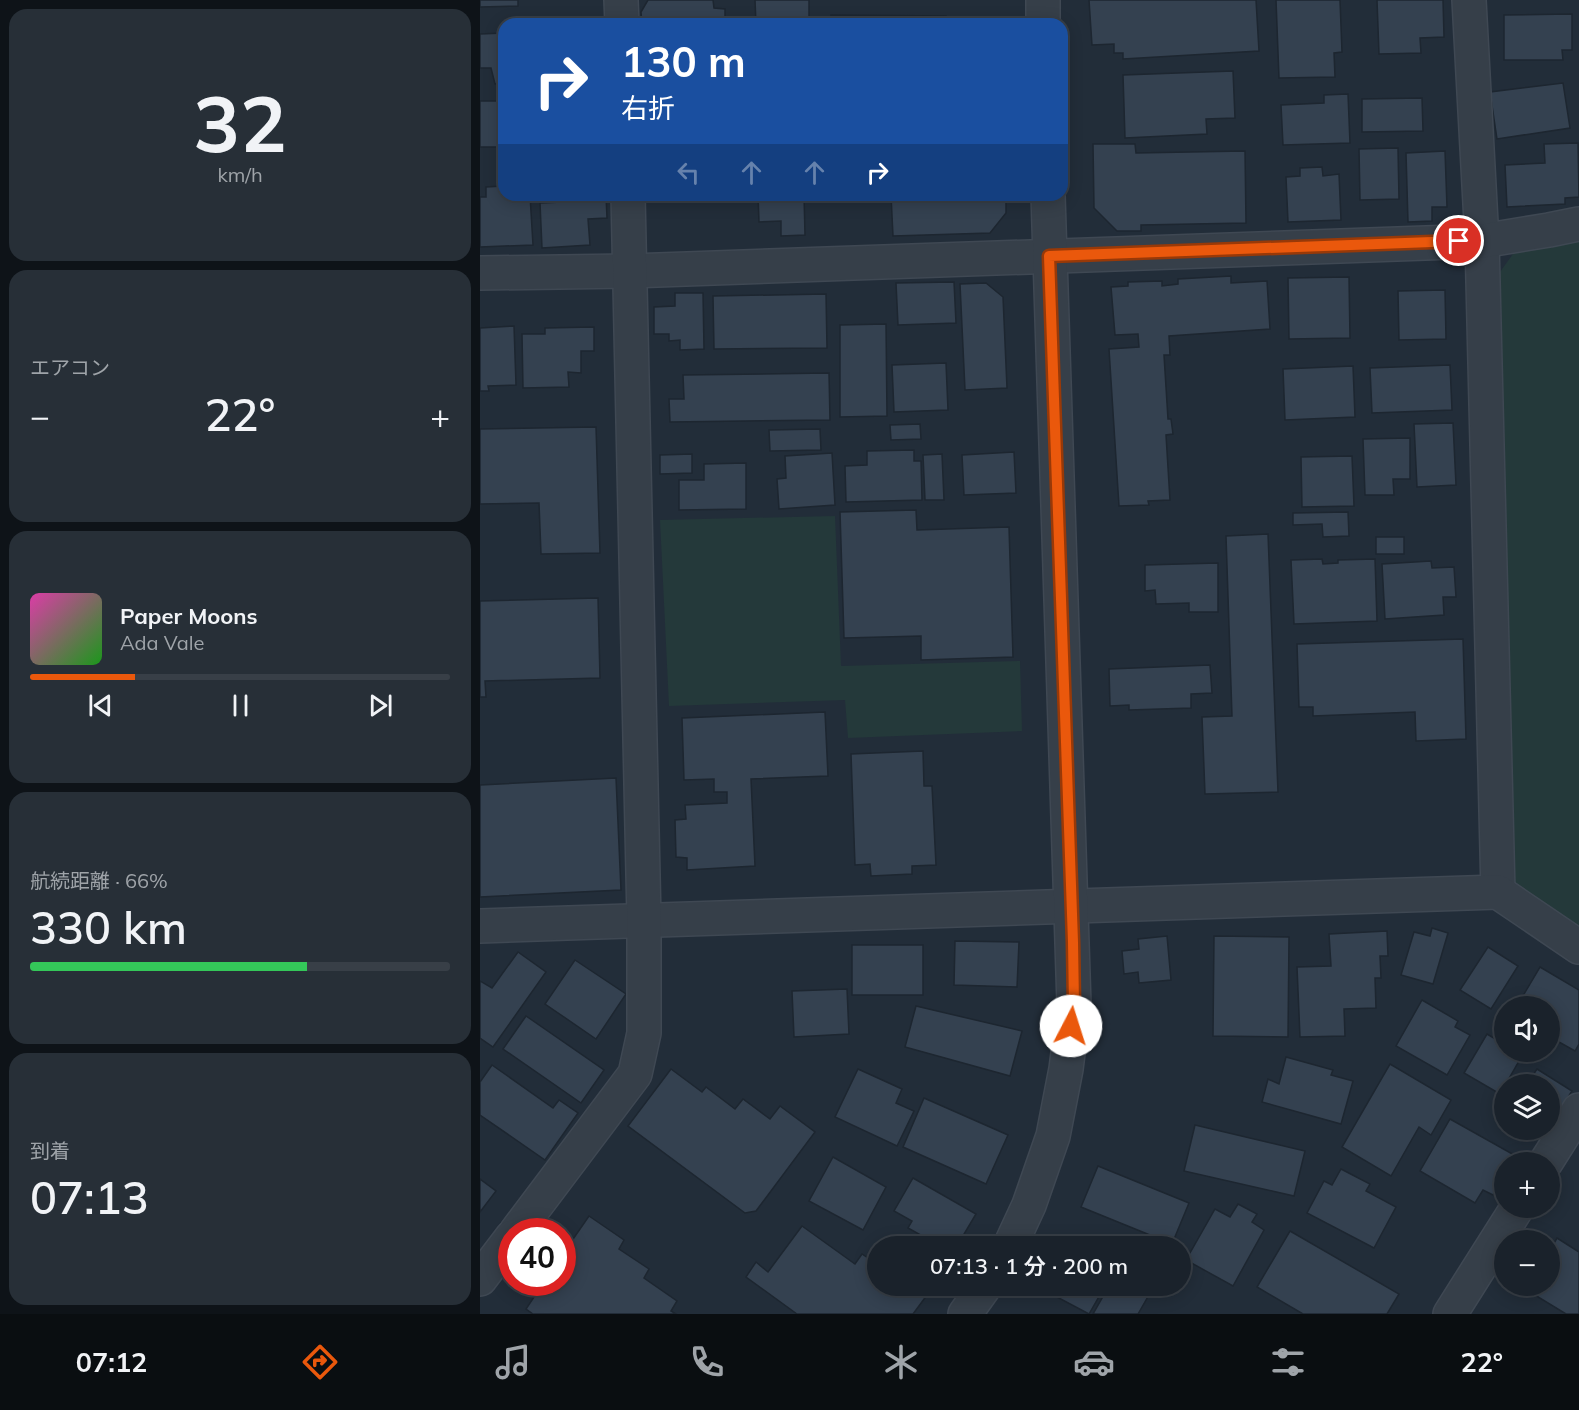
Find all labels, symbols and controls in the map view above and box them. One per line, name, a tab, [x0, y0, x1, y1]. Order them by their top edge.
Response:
text: 130 m	[621, 35, 746, 88]
icon: right	[522, 42, 600, 120]
text: 32	[193, 74, 287, 172]
text: 右折	[621, 91, 675, 125]
icon: left	[672, 156, 705, 189]
icon: ahead	[735, 156, 768, 189]
icon: ahead	[798, 156, 831, 189]
icon: right	[861, 156, 894, 189]
text: km/h	[217, 162, 263, 187]
pin	[1433, 215, 1484, 266]
icon: arrive	[1442, 224, 1475, 257]
text: エアコン	[30, 355, 110, 380]
text: 22°	[205, 386, 275, 442]
text: −	[30, 395, 50, 436]
text: +	[430, 395, 450, 436]
text: Paper Moons	[120, 602, 258, 630]
text: Ada Vale	[120, 630, 204, 655]
icon: previous	[84, 689, 117, 722]
icon: pause	[224, 689, 257, 722]
icon: next	[364, 689, 397, 722]
text: 航続距離 · 66%	[30, 868, 168, 893]
text: 330 km	[30, 899, 187, 955]
position arrow	[1039, 994, 1103, 1058]
map controls	[1494, 996, 1560, 1296]
button: sound	[1494, 996, 1560, 1062]
button: layers	[1494, 1074, 1560, 1140]
text: 到着	[30, 1138, 70, 1163]
button: +	[1494, 1152, 1560, 1218]
text: 07:13	[30, 1169, 149, 1225]
speed limit sign: 40	[498, 1218, 576, 1296]
button: −	[1494, 1230, 1560, 1296]
text: 07:13 · 1 分 · 200 m	[930, 1252, 1128, 1280]
icon: directions	[299, 1341, 341, 1383]
icon: music	[492, 1341, 534, 1383]
icon: phone	[686, 1341, 728, 1383]
icon: climate	[880, 1341, 922, 1383]
icon: car	[1073, 1341, 1115, 1383]
icon: filters	[1267, 1341, 1309, 1383]
text: 07:12	[76, 1345, 147, 1379]
text: 22°	[1460, 1345, 1503, 1379]

